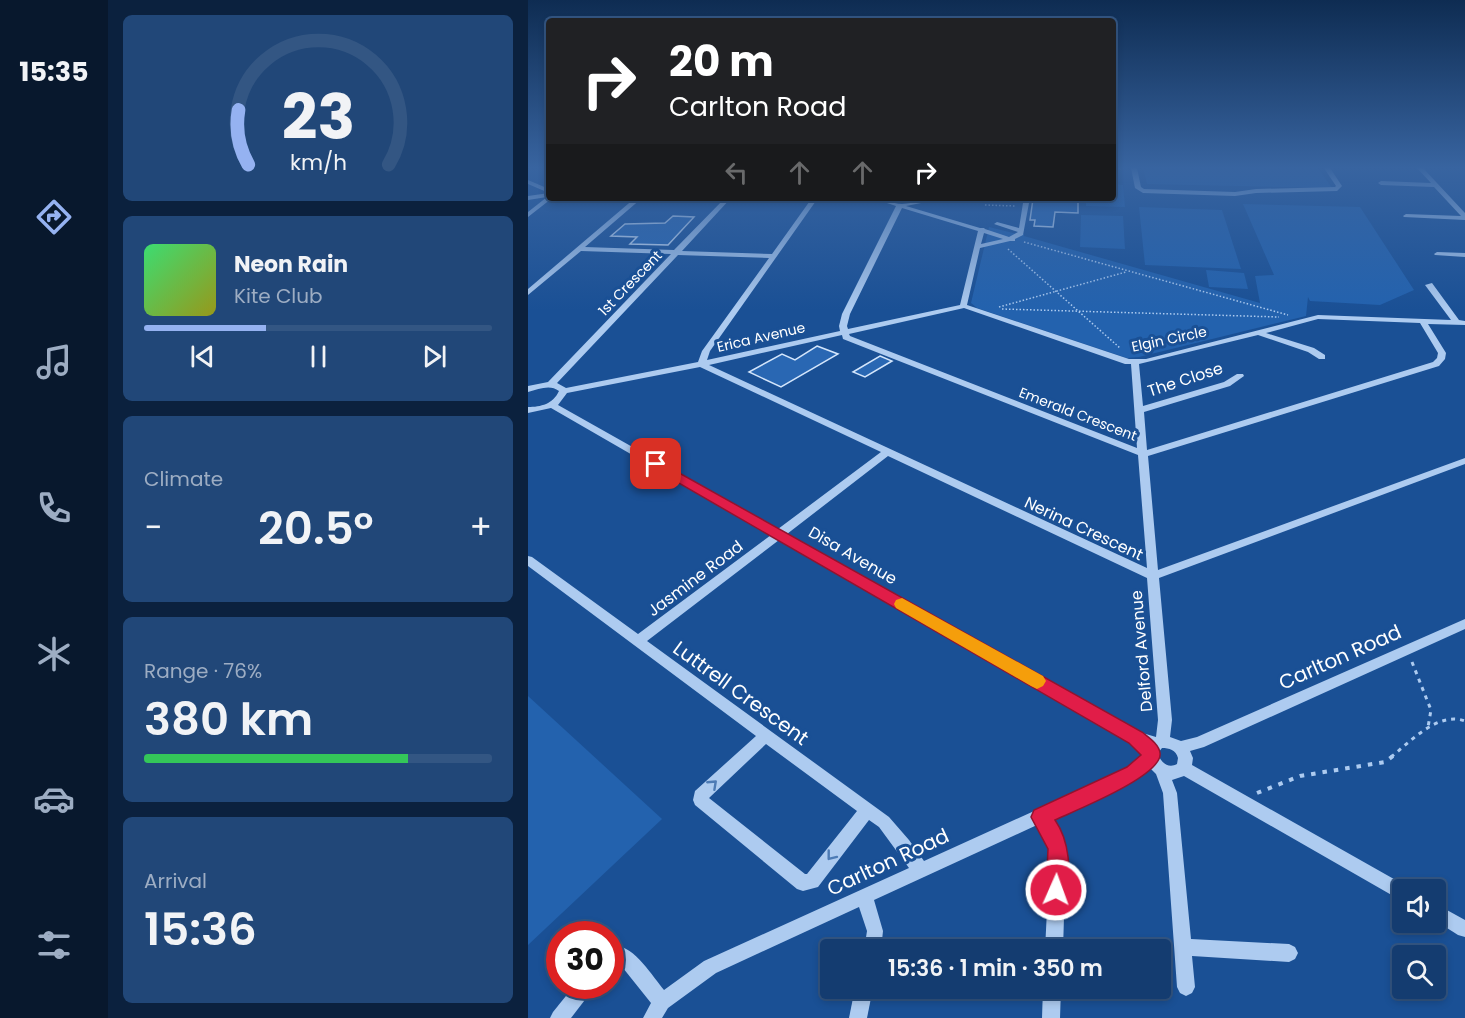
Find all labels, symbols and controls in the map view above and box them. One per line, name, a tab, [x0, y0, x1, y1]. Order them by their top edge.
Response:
text: 20 m	[669, 32, 774, 91]
icon: right	[570, 42, 648, 120]
text: 15:35	[19, 53, 89, 90]
text: 23	[281, 73, 355, 161]
text: Carlton Road	[669, 88, 847, 125]
text: km/h	[289, 147, 347, 178]
icon: left	[720, 156, 753, 189]
icon: ahead	[783, 156, 816, 189]
icon: ahead	[846, 156, 879, 189]
icon: right	[909, 156, 942, 189]
icon: directions	[33, 196, 75, 238]
street label: 1st Crescent	[594, 246, 666, 320]
text: Neon Rain	[234, 249, 348, 280]
text: Kite Club	[234, 282, 323, 310]
street label: Erica Avenue	[715, 317, 807, 357]
street label: Elgin Circle	[1130, 321, 1209, 357]
icon: previous	[186, 340, 219, 373]
icon: pause	[302, 340, 335, 373]
icon: next	[418, 340, 451, 373]
icon: music	[33, 341, 75, 383]
street label: The Close	[1145, 356, 1226, 402]
street label: Emerald Crescent	[1016, 382, 1140, 446]
pin	[630, 438, 681, 489]
icon: arrive	[639, 447, 672, 480]
text: Climate	[144, 465, 223, 493]
icon: phone	[33, 487, 75, 529]
street label: Nerina Crescent	[1021, 491, 1147, 566]
text: 20.5°	[258, 497, 374, 560]
text: −	[144, 504, 162, 551]
text: +	[469, 504, 492, 551]
street label: Disa Avenue	[804, 521, 901, 590]
street label: Jasmine Road	[643, 535, 748, 622]
street label: Delford Avenue	[1125, 589, 1158, 713]
street label: Carlton Road	[1274, 617, 1406, 697]
icon: climate	[33, 633, 75, 675]
street label: Luttrell Crescent	[667, 634, 815, 752]
text: Range · 76%	[144, 657, 262, 685]
text: 380 km	[144, 688, 313, 751]
icon: car	[33, 778, 75, 820]
one-way arrow	[706, 780, 717, 791]
street label: Carlton Road	[822, 822, 954, 902]
one-way arrow	[828, 849, 839, 860]
position arrow	[1024, 858, 1088, 922]
text: Arrival	[144, 867, 207, 895]
map controls	[1392, 879, 1446, 999]
button: sound	[1392, 879, 1446, 933]
text: 15:36	[144, 898, 257, 961]
speed limit sign: 30	[546, 921, 624, 999]
icon: filters	[33, 924, 75, 966]
button: search	[1392, 945, 1446, 999]
text: 15:36 · 1 min · 350 m	[888, 953, 1103, 984]

